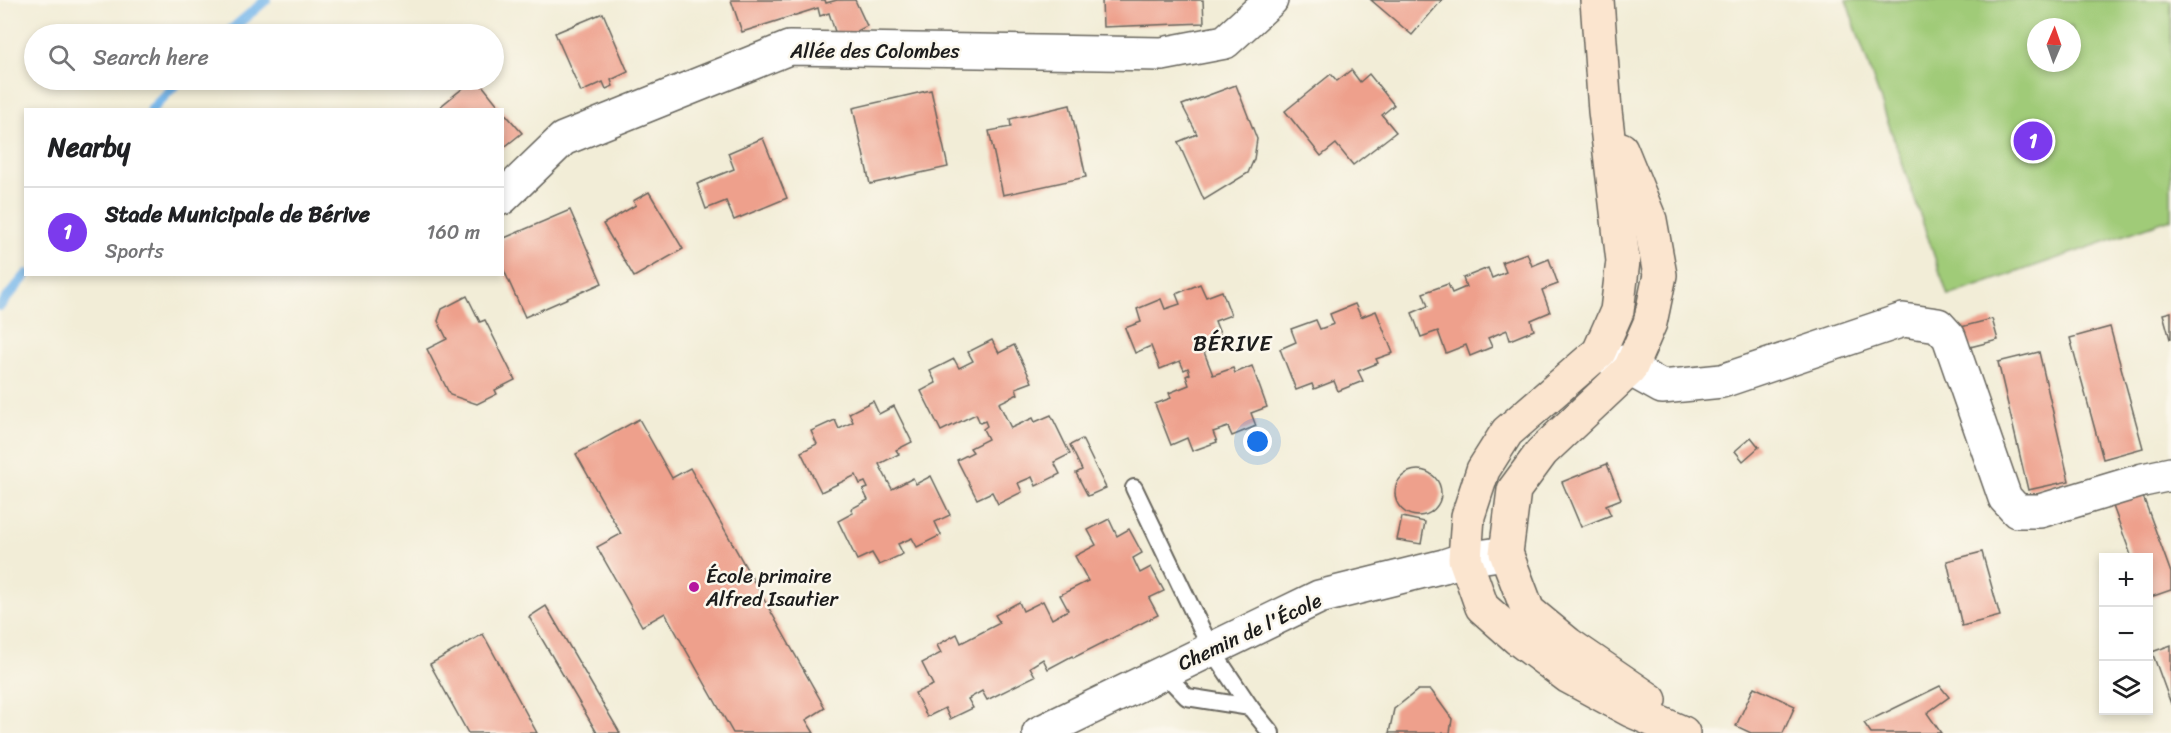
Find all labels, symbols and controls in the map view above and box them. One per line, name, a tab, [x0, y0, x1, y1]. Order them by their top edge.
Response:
north arrow	[2027, 18, 2081, 72]
search box	[24, 24, 504, 90]
street label: Allée des Colombes	[789, 34, 961, 69]
text: Search here	[93, 38, 209, 77]
icon: search	[45, 41, 78, 74]
pin: 1	[2014, 118, 2052, 164]
text: Nearby	[48, 124, 130, 170]
text: Stade Municipale de Bérive	[105, 195, 370, 234]
text: 1	[63, 215, 72, 250]
text: 160 m	[427, 215, 480, 250]
text: Sports	[105, 234, 164, 269]
district label: BÉRIVE	[1193, 324, 1273, 363]
your location	[1243, 427, 1272, 456]
map controls	[2099, 553, 2153, 715]
button: +	[2099, 553, 2153, 607]
place label: École primaire Alfred Isautier	[705, 559, 839, 617]
marker: École primaire Alfred Isautier	[687, 580, 701, 594]
street label: Chemin de l'École	[1172, 583, 1328, 681]
button: −	[2099, 607, 2153, 661]
button: layers	[2099, 661, 2153, 715]

